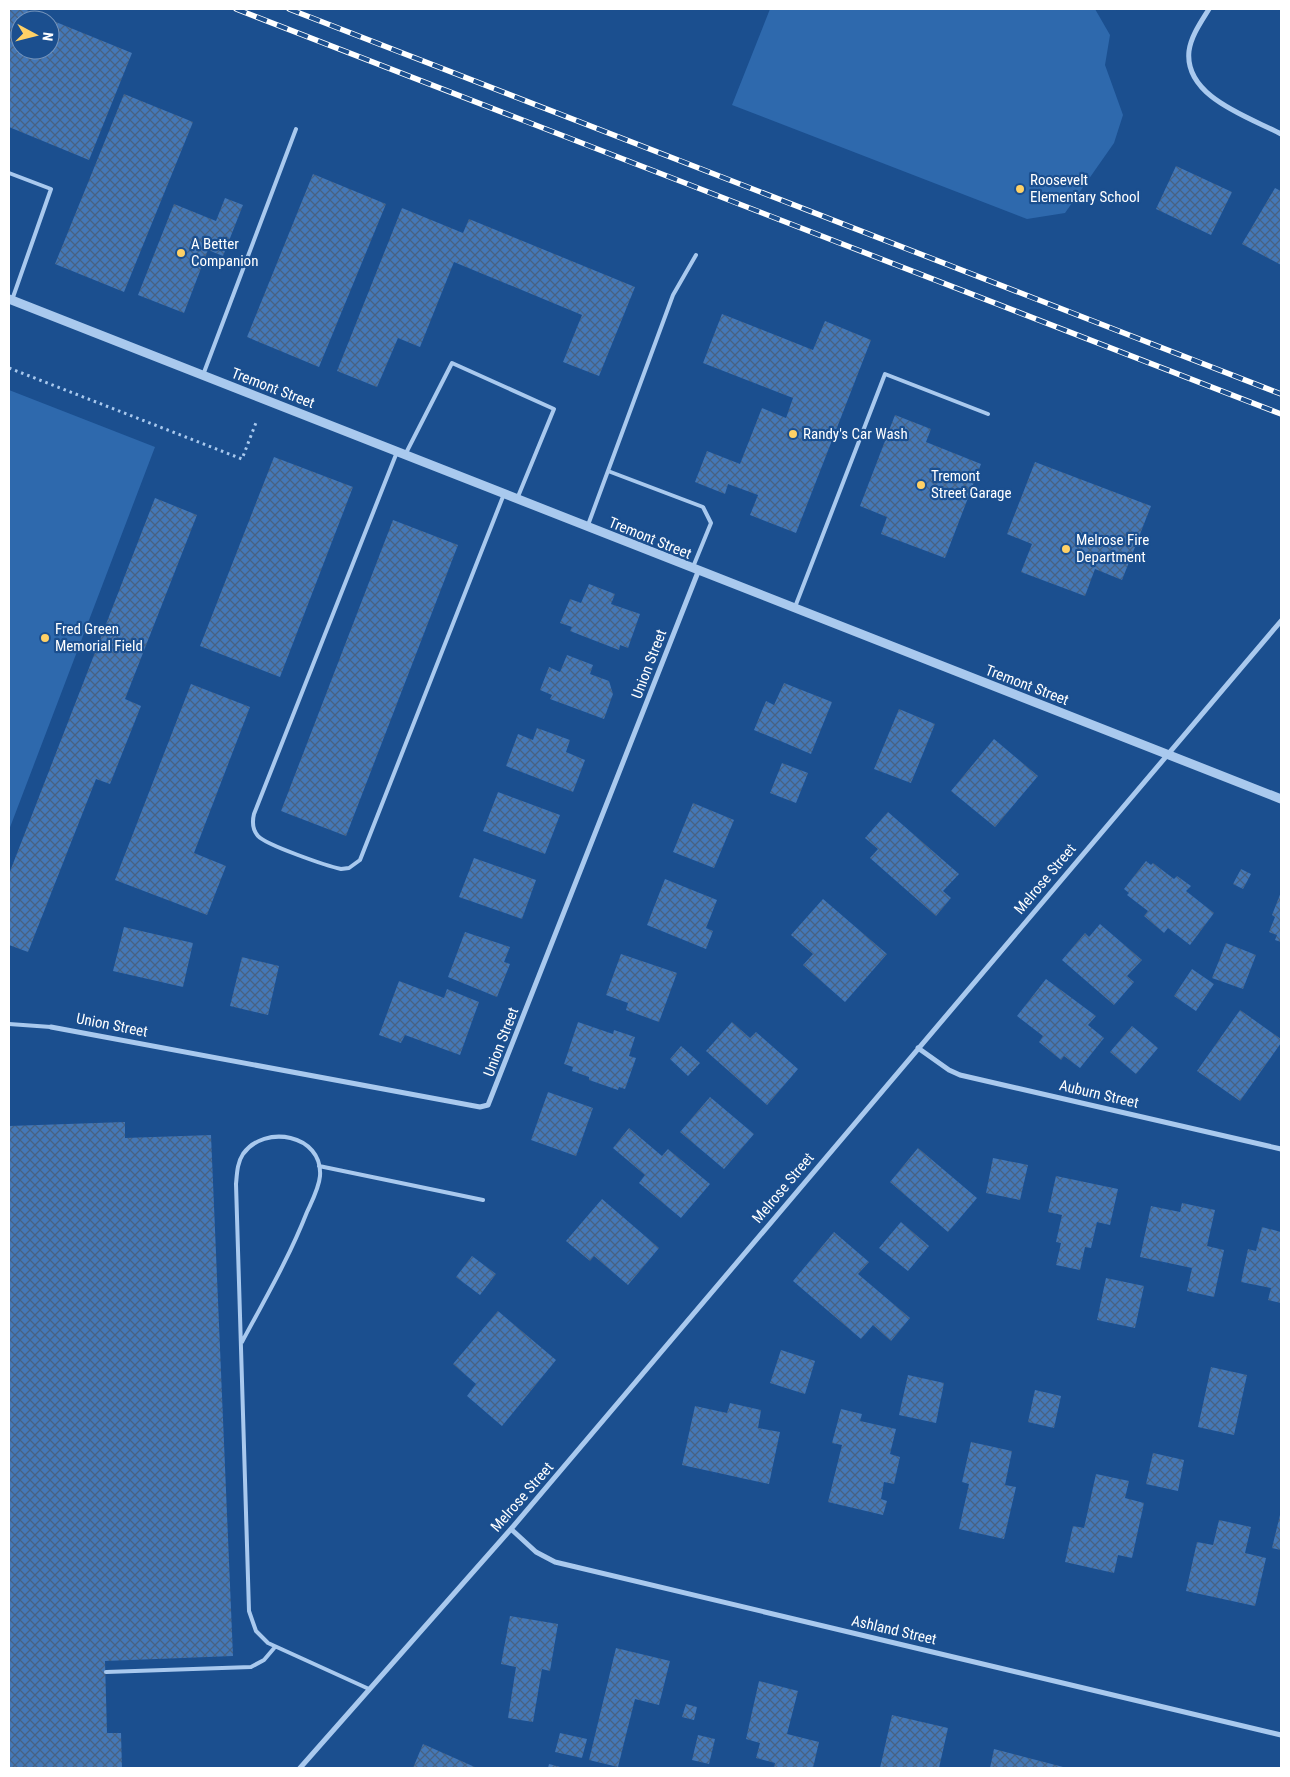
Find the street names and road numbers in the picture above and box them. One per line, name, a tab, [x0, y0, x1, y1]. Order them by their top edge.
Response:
street label: Tremont Street	[229, 364, 317, 412]
street label: Tremont Street	[606, 513, 694, 563]
street label: Union Street	[628, 627, 670, 701]
street label: Tremont Street	[983, 661, 1071, 709]
street label: Melrose Street	[1010, 840, 1080, 918]
street label: Union Street	[480, 1005, 522, 1079]
street label: Union Street	[75, 1009, 149, 1041]
street label: Auburn Street	[1058, 1076, 1140, 1112]
street label: Melrose Street	[748, 1149, 818, 1227]
street label: Melrose Street	[487, 1459, 557, 1535]
street label: Ashland Street	[850, 1611, 938, 1649]

